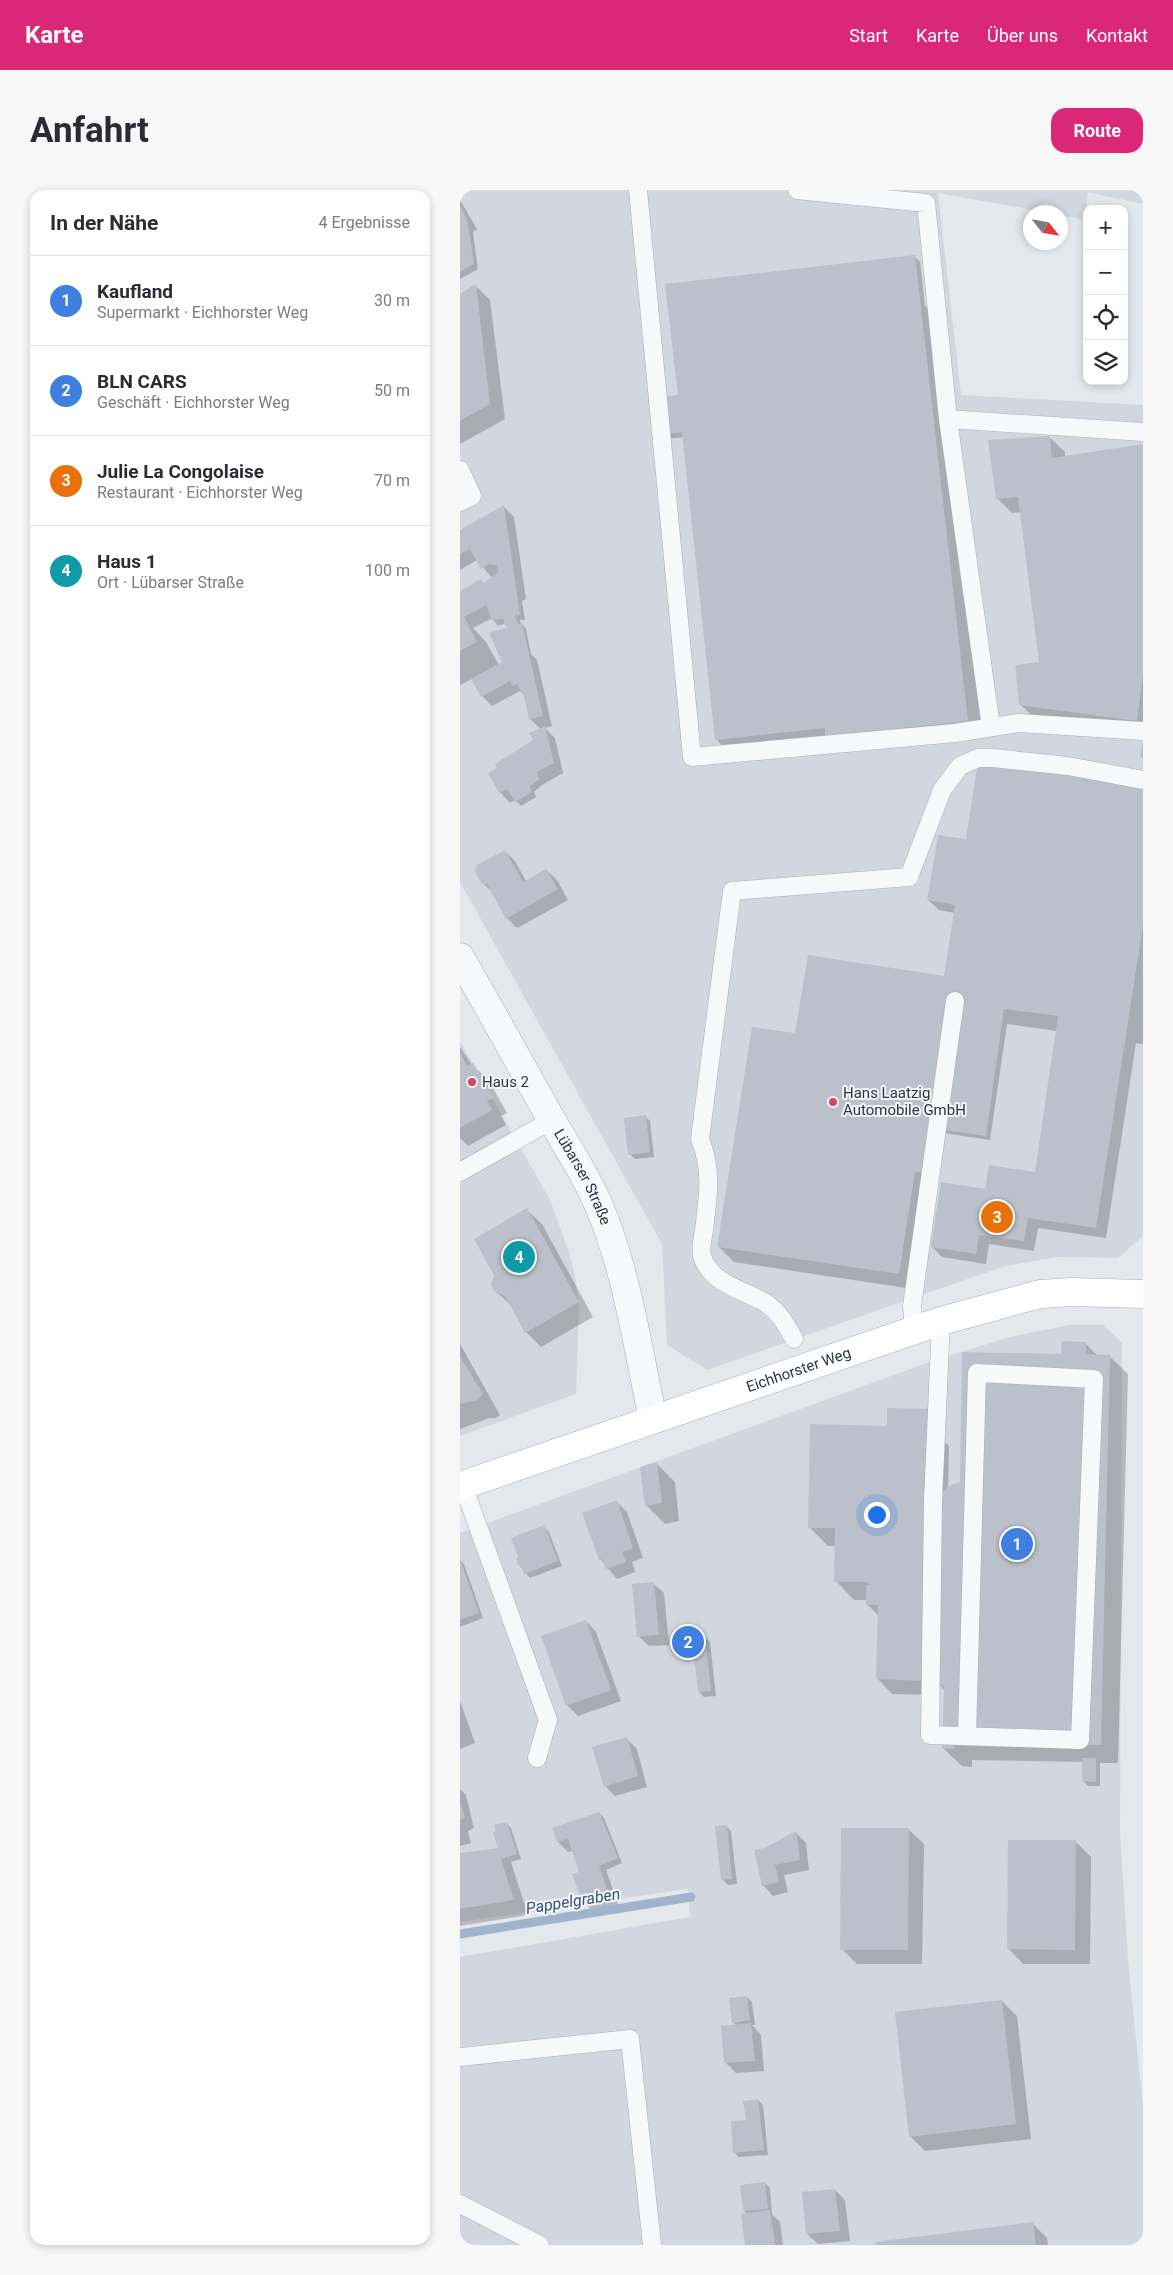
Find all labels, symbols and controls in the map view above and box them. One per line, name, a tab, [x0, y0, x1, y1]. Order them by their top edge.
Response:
text: Karte	[25, 21, 84, 49]
text: Start	[849, 25, 888, 46]
text: Karte	[916, 25, 959, 46]
text: Über uns	[987, 25, 1058, 46]
text: Kontakt	[1086, 25, 1148, 46]
button: Route	[1051, 108, 1143, 153]
text: Anfahrt	[30, 110, 149, 151]
north arrow	[1023, 205, 1068, 250]
map controls	[1083, 205, 1128, 385]
button: +	[1083, 205, 1128, 250]
text: In der Nähe	[50, 211, 158, 235]
text: 4 Ergebnisse	[318, 213, 410, 232]
button: −	[1083, 250, 1128, 295]
text: Kaufland	[97, 280, 173, 303]
text: 1	[61, 291, 71, 310]
text: 30 m	[374, 291, 410, 310]
button: locate	[1083, 295, 1128, 340]
text: Supermarkt · Eichhorster Weg	[97, 303, 308, 322]
button: layers	[1083, 340, 1128, 385]
text: BLN CARS	[97, 370, 187, 393]
text: 2	[61, 381, 71, 400]
text: 50 m	[374, 381, 410, 400]
text: Geschäft · Eichhorster Weg	[97, 393, 290, 412]
text: Julie La Congolaise	[97, 460, 264, 483]
text: 3	[61, 471, 71, 490]
text: 70 m	[374, 471, 410, 490]
text: Restaurant · Eichhorster Weg	[97, 483, 303, 502]
text: Haus 1	[97, 550, 157, 573]
text: 4	[61, 561, 71, 580]
text: 100 m	[365, 561, 410, 580]
text: Ort · Lübarser Straße	[97, 573, 244, 592]
place label: Haus 2	[482, 1073, 529, 1091]
marker: Haus 2	[466, 1076, 478, 1088]
place label: Hans Laatzig Automobile GmbH	[843, 1084, 966, 1119]
marker: Hans Laatzig Automobile GmbH	[827, 1096, 839, 1108]
street label: Lübarser Straße	[550, 1126, 615, 1228]
pin: 3	[981, 1198, 1013, 1236]
pin: 4	[503, 1238, 535, 1276]
street label: Eichhorster Weg	[744, 1344, 853, 1396]
your location	[864, 1502, 890, 1528]
pin: 1	[1001, 1525, 1033, 1563]
pin: 2	[672, 1623, 704, 1661]
water label: Pappelgraben	[524, 1884, 622, 1918]

